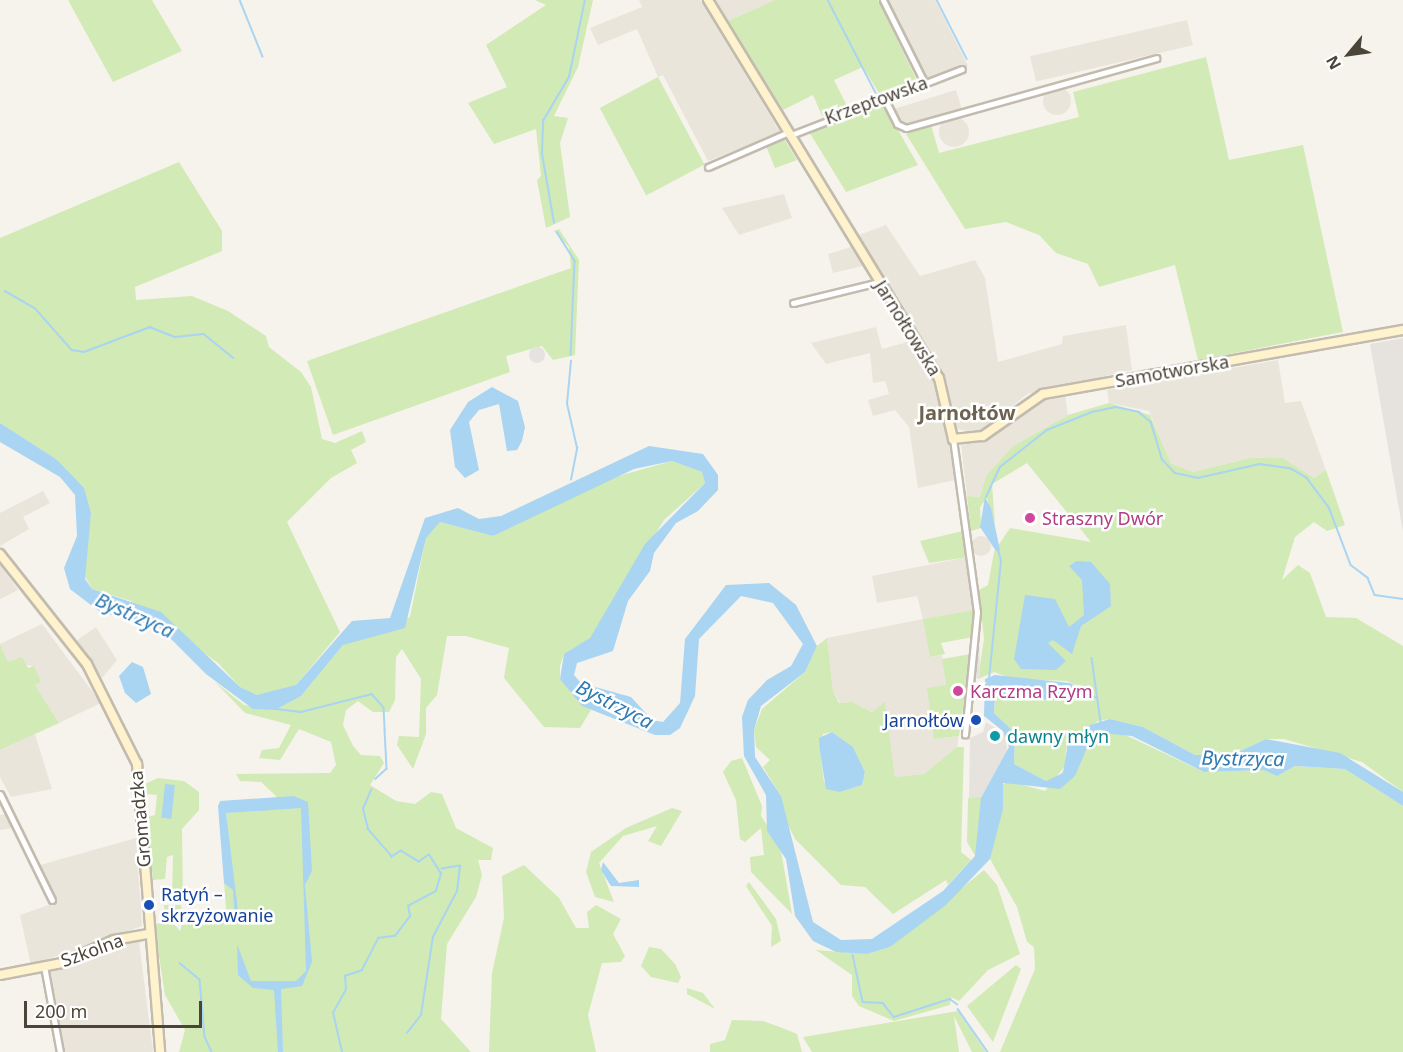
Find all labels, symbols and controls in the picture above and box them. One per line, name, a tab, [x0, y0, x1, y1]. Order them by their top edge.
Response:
north arrow	[1319, 24, 1379, 84]
text: N	[1320, 52, 1346, 74]
street label: Krzeptowska	[822, 71, 930, 129]
street label: Jarnołtowska	[870, 276, 946, 380]
street label: Samotworska	[1113, 350, 1231, 392]
district label: Jarnołtów	[918, 400, 1016, 424]
place label: Straszny Dwór	[1042, 507, 1163, 529]
marker: Straszny Dwór	[1023, 511, 1037, 525]
water label: Bystrzyca	[92, 587, 178, 643]
water label: Bystrzyca	[572, 674, 658, 734]
place label: Karczma Rzym	[970, 680, 1093, 702]
marker: Karczma Rzym	[951, 684, 965, 698]
place label: Jarnołtów	[884, 709, 964, 731]
marker: Jarnołtów	[969, 713, 983, 727]
place label: dawny młyn	[1007, 725, 1109, 747]
marker: dawny młyn	[988, 729, 1002, 743]
water label: Bystrzyca	[1201, 745, 1285, 771]
street label: Gromadzka	[125, 770, 155, 868]
place label: Ratyń – skrzyżowanie	[161, 884, 273, 926]
marker: Ratyń – skrzyżowanie	[142, 898, 156, 912]
street label: Szkolna	[58, 929, 126, 971]
scale bar	[27, 989, 206, 1027]
text: 200 m	[35, 999, 87, 1023]

